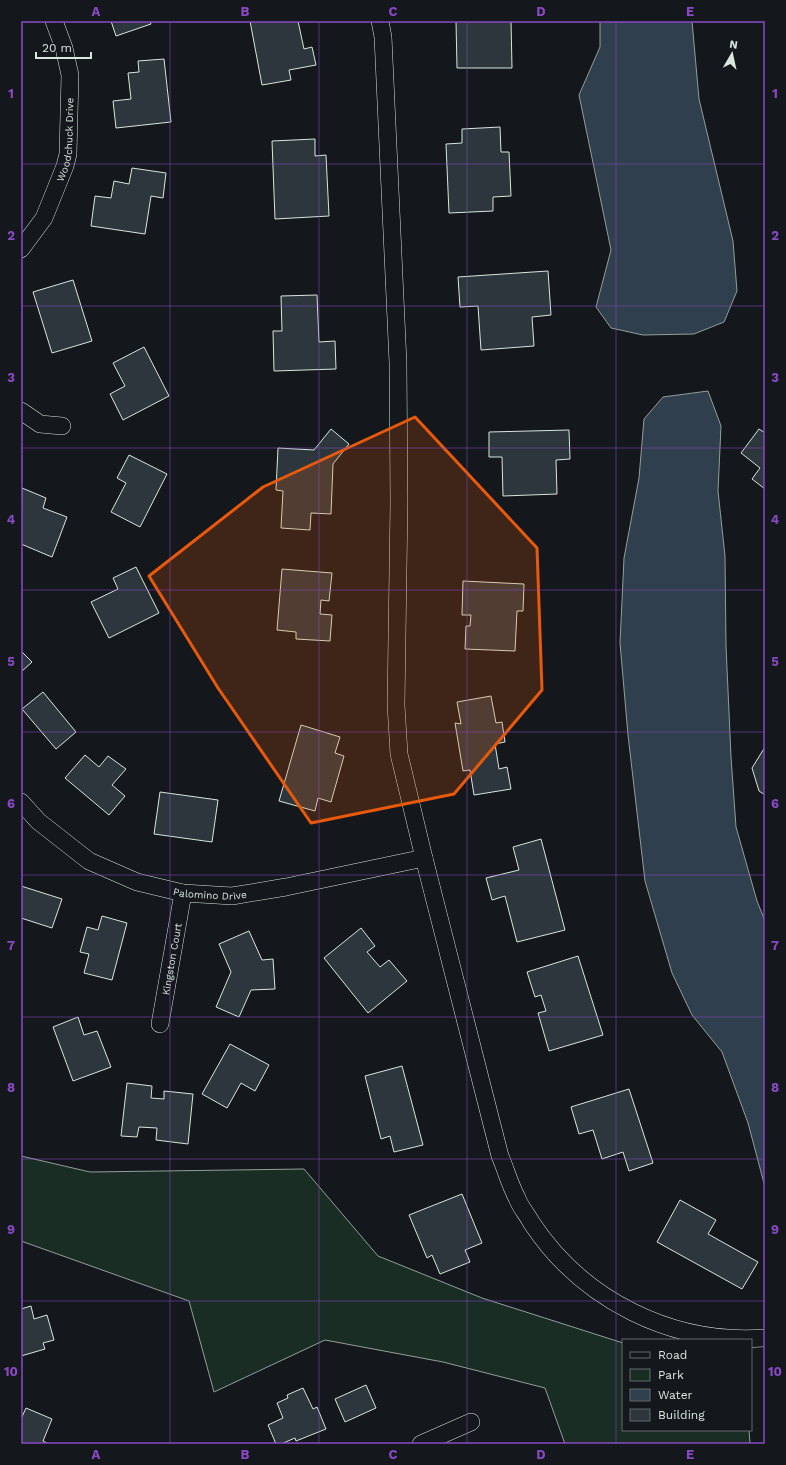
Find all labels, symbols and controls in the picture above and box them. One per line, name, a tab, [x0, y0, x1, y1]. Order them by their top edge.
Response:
text: A	[92, 4, 101, 19]
text: B	[241, 4, 250, 19]
text: C	[389, 4, 398, 19]
text: D	[536, 4, 546, 19]
text: E	[686, 4, 694, 19]
scale bar	[36, 34, 91, 60]
north arrow	[712, 34, 752, 74]
text: N	[728, 38, 739, 52]
text: 20 m	[42, 41, 72, 55]
text: 1	[8, 86, 14, 101]
text: 1	[772, 86, 778, 101]
street label: Woodchuck Drive	[54, 97, 75, 183]
text: 2	[7, 228, 15, 243]
text: 2	[771, 228, 779, 243]
text: 3	[7, 370, 15, 385]
text: 3	[771, 370, 779, 385]
text: 4	[7, 512, 16, 527]
text: 4	[771, 512, 780, 527]
text: 5	[7, 654, 15, 669]
text: 5	[771, 654, 779, 669]
text: 6	[7, 796, 15, 811]
text: 6	[771, 796, 779, 811]
street label: Palomino Drive	[172, 885, 248, 902]
street label: Kingston Court	[160, 921, 183, 996]
text: 7	[7, 938, 15, 953]
text: 7	[771, 938, 779, 953]
text: 8	[7, 1080, 15, 1095]
text: 8	[771, 1080, 779, 1095]
text: 9	[7, 1222, 15, 1237]
text: 9	[771, 1222, 779, 1237]
legend	[622, 1339, 752, 1431]
text: Road	[658, 1348, 687, 1362]
text: 10	[4, 1364, 18, 1379]
text: 10	[768, 1364, 782, 1379]
text: Park	[658, 1368, 684, 1382]
text: Water	[658, 1388, 693, 1402]
text: Building	[658, 1408, 705, 1422]
text: A	[92, 1447, 101, 1462]
text: B	[241, 1447, 250, 1462]
text: C	[389, 1447, 398, 1462]
text: D	[536, 1447, 546, 1462]
text: E	[686, 1447, 694, 1462]

